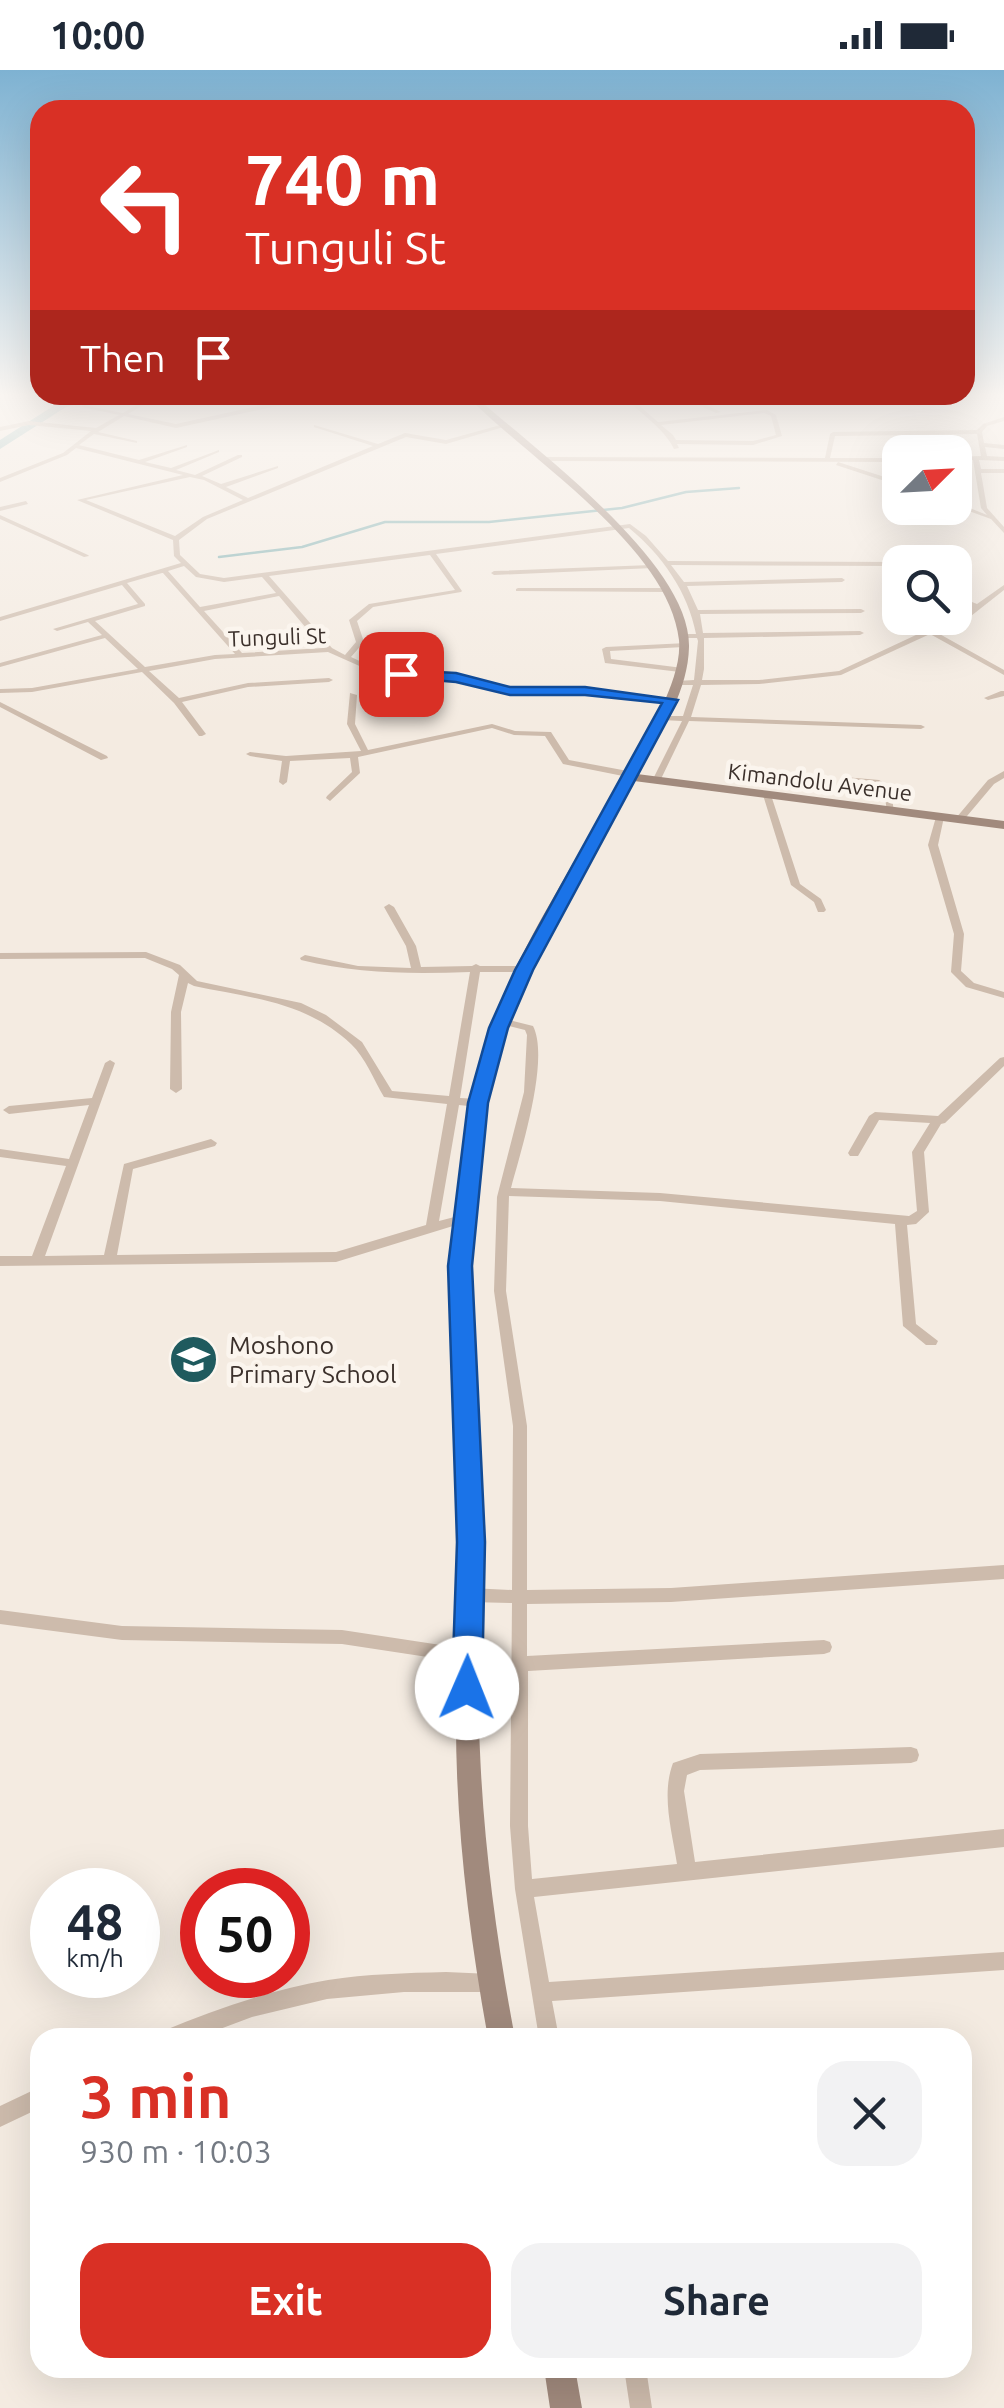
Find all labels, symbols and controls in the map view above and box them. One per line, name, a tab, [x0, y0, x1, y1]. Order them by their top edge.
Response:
text: 10:00	[50, 14, 145, 56]
icon: left	[80, 140, 210, 270]
text: 740 m	[245, 140, 440, 218]
text: Tunguli St	[245, 222, 446, 273]
icon: arrive	[186, 330, 241, 385]
text: Then	[80, 337, 166, 379]
north arrow	[882, 435, 972, 525]
map controls	[882, 435, 972, 635]
button: search	[882, 545, 972, 635]
street label: Tunguli St	[227, 622, 327, 651]
pin	[359, 632, 444, 717]
icon: arrive	[374, 647, 429, 702]
street label: Kimandolu Avenue	[727, 758, 914, 805]
place label: Moshono Primary School	[229, 1331, 397, 1388]
school or university icon: Moshono Primary School	[168, 1333, 220, 1385]
position arrow	[415, 1636, 519, 1740]
speed limit sign: 50	[180, 1868, 310, 1998]
text: 48	[67, 1893, 123, 1949]
text: km/h	[66, 1944, 124, 1972]
button: close	[817, 2061, 922, 2166]
text: 3 min	[80, 2062, 232, 2129]
text: 930 m · 10:03	[80, 2133, 272, 2169]
button: Exit	[80, 2243, 491, 2358]
button: Share	[511, 2243, 922, 2358]

